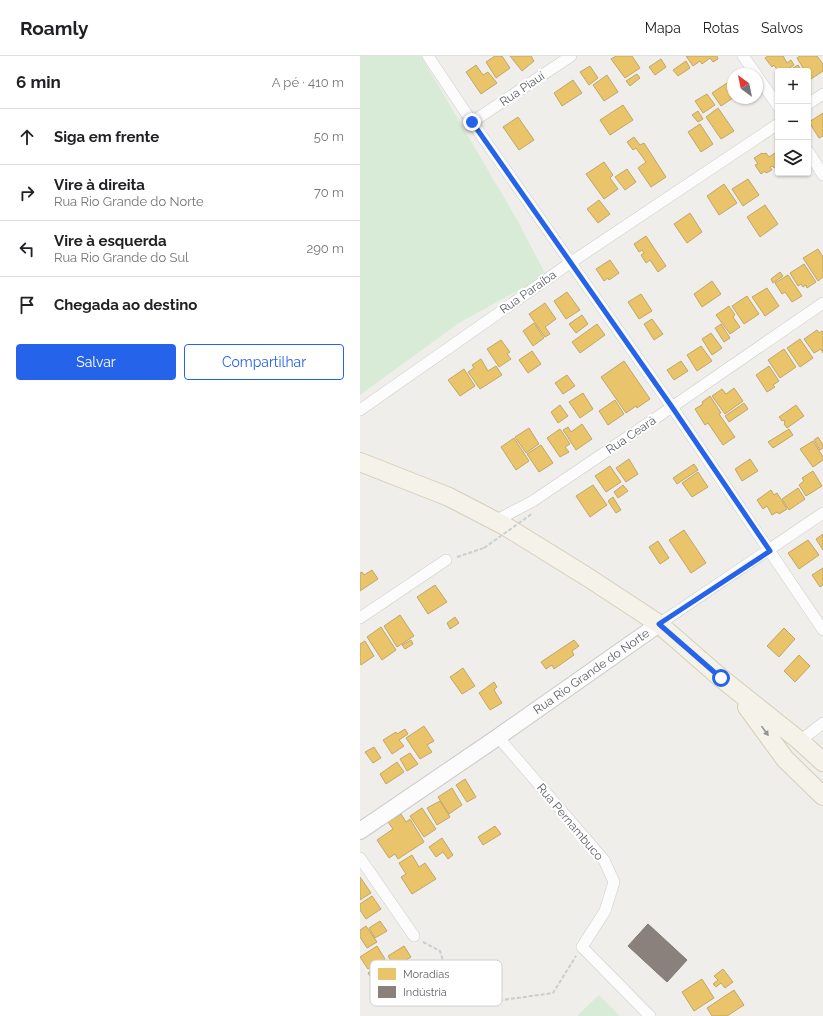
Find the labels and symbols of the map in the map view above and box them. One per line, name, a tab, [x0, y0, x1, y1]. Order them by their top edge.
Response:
north arrow	[727, 68, 763, 104]
street label: Rua Piauí	[497, 69, 547, 109]
route end	[463, 113, 481, 131]
street label: Rua Paraíba	[497, 267, 559, 317]
street label: Rua Ceará	[603, 413, 659, 457]
street label: Rua Rio Grande do Norte	[531, 626, 652, 717]
route start	[712, 669, 730, 687]
one-way arrow	[761, 726, 769, 736]
street label: Rua Pernambuco	[534, 781, 606, 863]
legend	[370, 960, 502, 1006]
text: Moradias	[403, 968, 449, 981]
text: Indústria	[403, 986, 447, 999]

